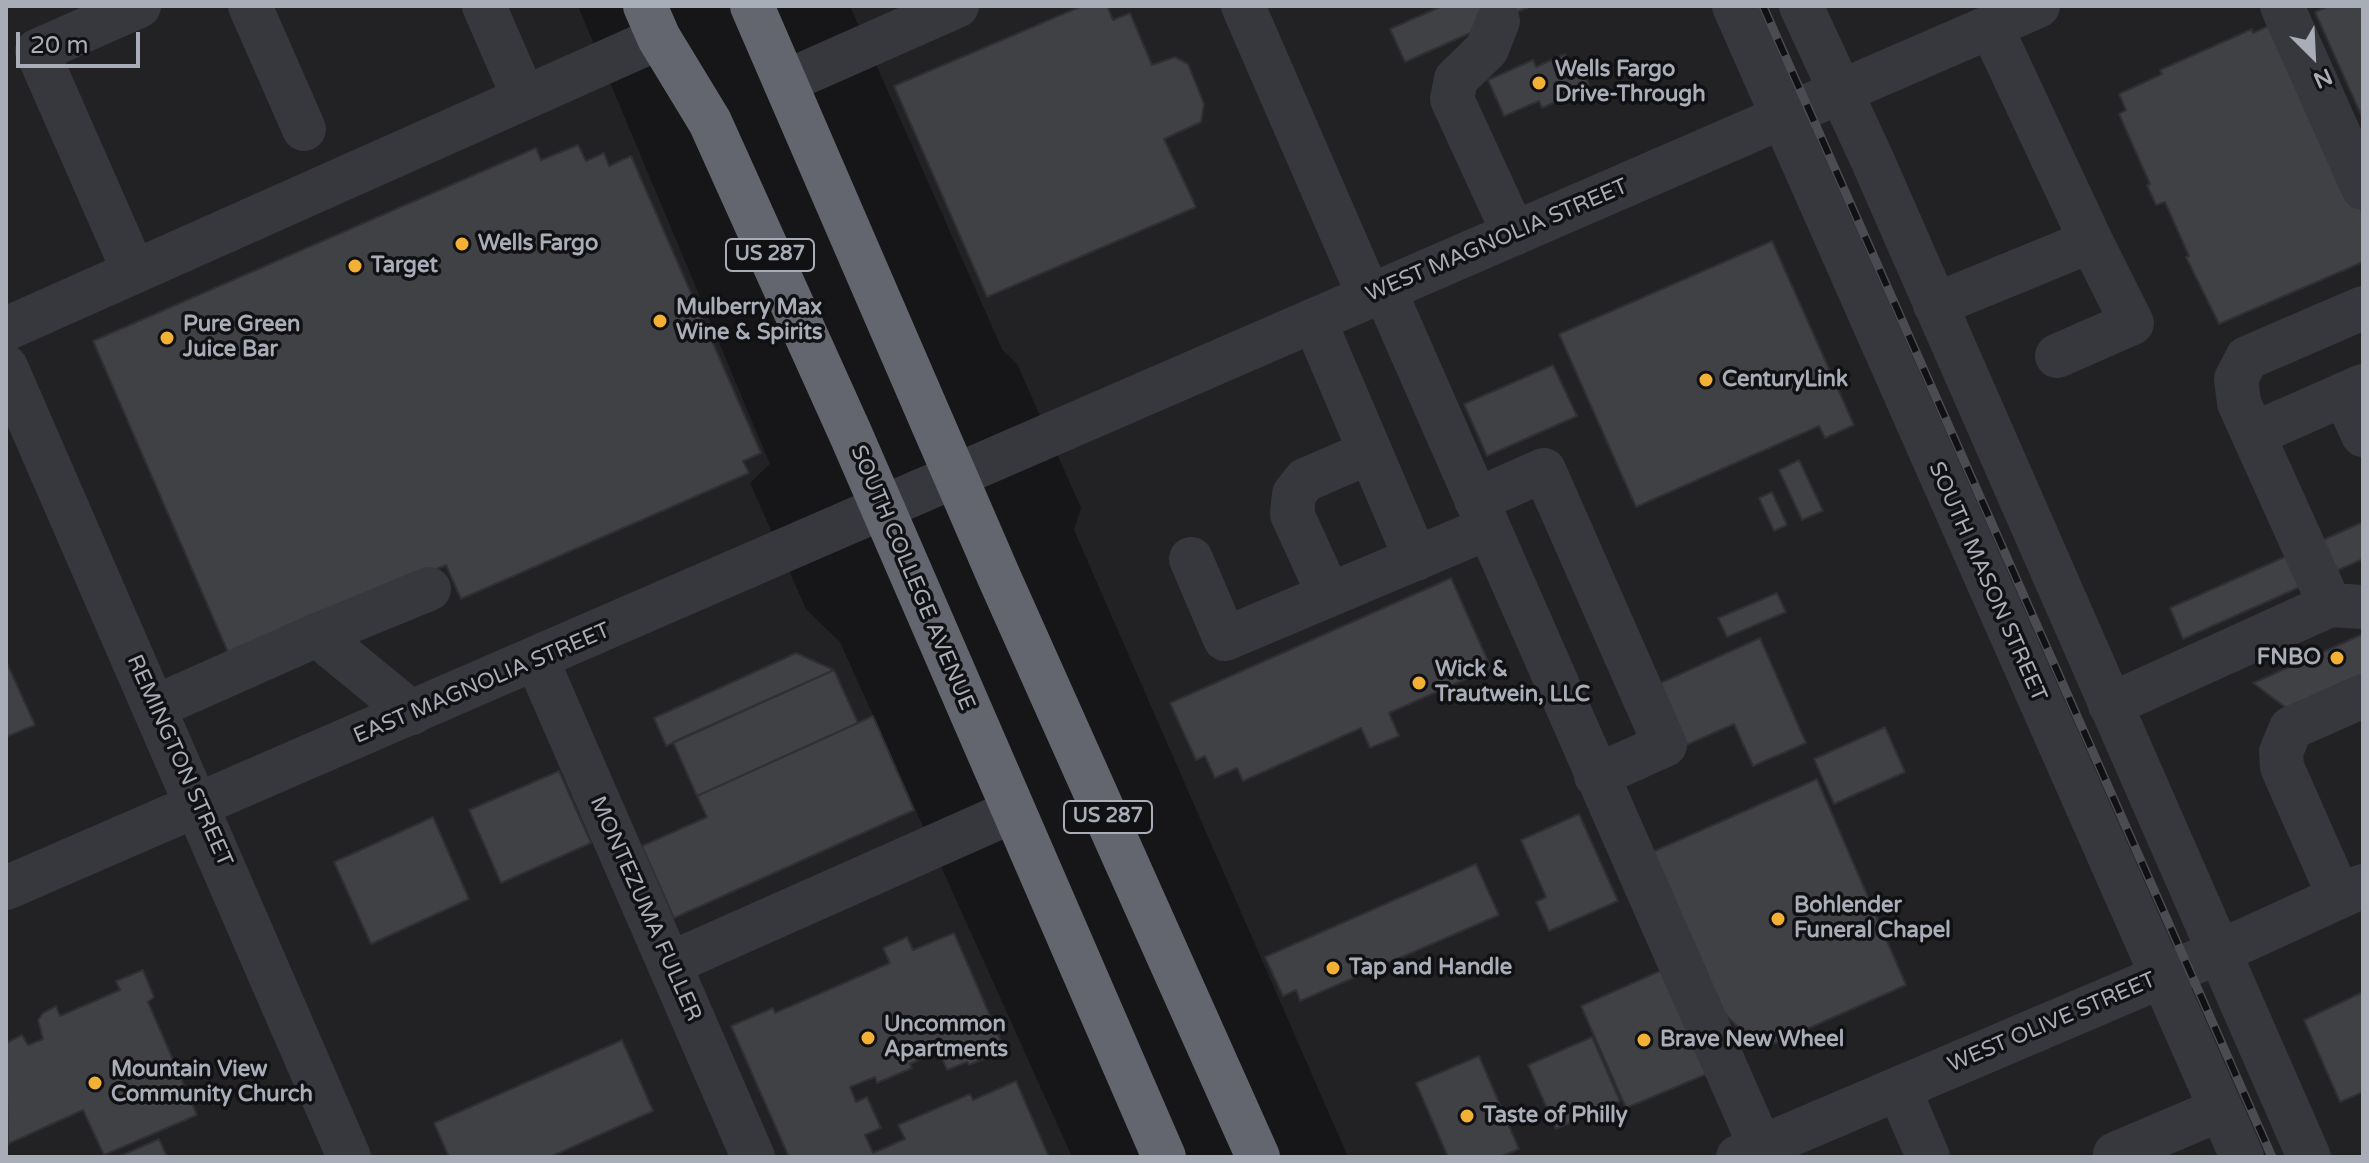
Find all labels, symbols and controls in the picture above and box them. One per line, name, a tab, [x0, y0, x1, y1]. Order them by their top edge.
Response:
scale bar	[20, 16, 144, 66]
north arrow	[2273, 16, 2353, 96]
text: 20 m	[30, 31, 88, 60]
place label: Wells Fargo Drive-Through	[1555, 57, 1706, 108]
text: N	[2309, 62, 2336, 93]
marker: Wells Fargo Drive-Through	[1530, 74, 1548, 92]
street label: WEST MAGNOLIA STREET	[1362, 174, 1632, 308]
place label: Wells Fargo	[478, 231, 598, 257]
marker: Wells Fargo	[453, 235, 471, 253]
road number: US 287	[726, 239, 814, 271]
place label: Target	[371, 253, 438, 279]
marker: Target	[346, 257, 364, 275]
place label: Mulberry Max Wine & Spirits	[676, 295, 822, 346]
place label: Pure Green Juice Bar	[183, 312, 300, 364]
marker: Mulberry Max Wine & Spirits	[651, 312, 669, 330]
marker: Pure Green Juice Bar	[158, 329, 176, 347]
place label: CenturyLink	[1722, 367, 1848, 393]
marker: CenturyLink	[1697, 371, 1715, 389]
street label: SOUTH COLLEGE AVENUE	[844, 442, 980, 714]
street label: SOUTH MASON STREET	[1922, 458, 2052, 706]
street label: EAST MAGNOLIA STREET	[350, 618, 614, 750]
place label: FNBO	[2257, 645, 2321, 671]
marker: FNBO	[2328, 649, 2346, 667]
street label: REMINGTON STREET	[120, 651, 238, 871]
place label: Wick & Trautwein, LLC	[1435, 657, 1590, 708]
marker: Wick & Trautwein, LLC	[1410, 674, 1428, 692]
street label: MONTEZUMA FULLER	[583, 792, 707, 1026]
road number: US 287	[1064, 801, 1152, 833]
place label: Bohlender Funeral Chapel	[1794, 893, 1951, 944]
marker: Bohlender Funeral Chapel	[1769, 910, 1787, 928]
place label: Tap and Handle	[1349, 955, 1512, 981]
marker: Tap and Handle	[1324, 959, 1342, 977]
street label: WEST OLIVE STREET	[1944, 967, 2160, 1079]
place label: Uncommon Apartments	[884, 1012, 1008, 1064]
place label: Brave New Wheel	[1660, 1027, 1844, 1053]
marker: Uncommon Apartments	[859, 1029, 877, 1047]
marker: Brave New Wheel	[1635, 1031, 1653, 1049]
place label: Mountain View Community Church	[111, 1057, 313, 1108]
marker: Mountain View Community Church	[86, 1074, 104, 1092]
place label: Taste of Philly	[1483, 1103, 1628, 1129]
marker: Taste of Philly	[1458, 1107, 1476, 1125]

